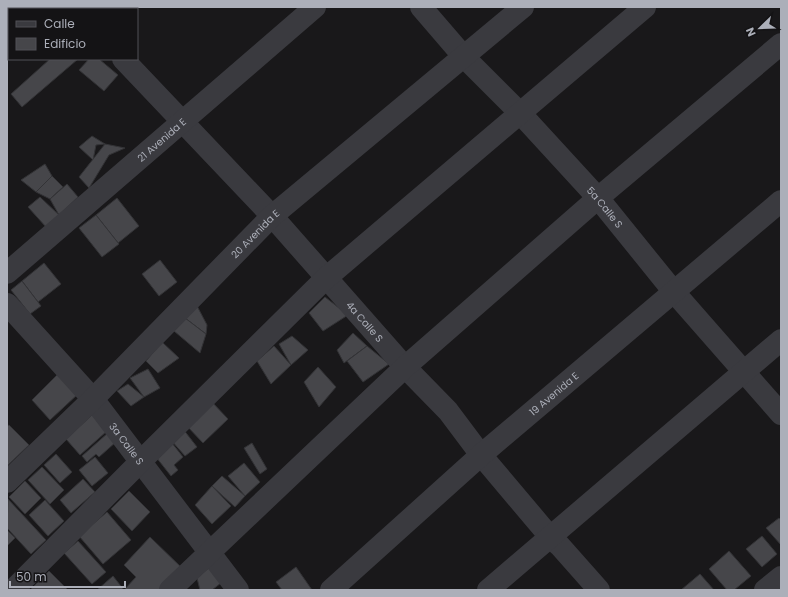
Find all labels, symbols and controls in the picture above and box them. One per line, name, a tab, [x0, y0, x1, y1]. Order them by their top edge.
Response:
legend	[8, 8, 138, 60]
north arrow	[740, 8, 780, 48]
text: Calle	[44, 15, 75, 32]
text: N	[742, 25, 760, 39]
text: Edificio	[44, 35, 86, 52]
street label: 21 Avenida E	[134, 115, 189, 165]
street label: 5a Calle S	[583, 183, 626, 231]
street label: 20 Avenida E	[228, 206, 283, 262]
street label: 4a Calle S	[342, 298, 387, 346]
street label: 19 Avenida E	[526, 368, 582, 419]
street label: 3a Calle S	[105, 420, 147, 468]
scale bar	[10, 563, 125, 589]
text: 50 m	[16, 568, 47, 585]

